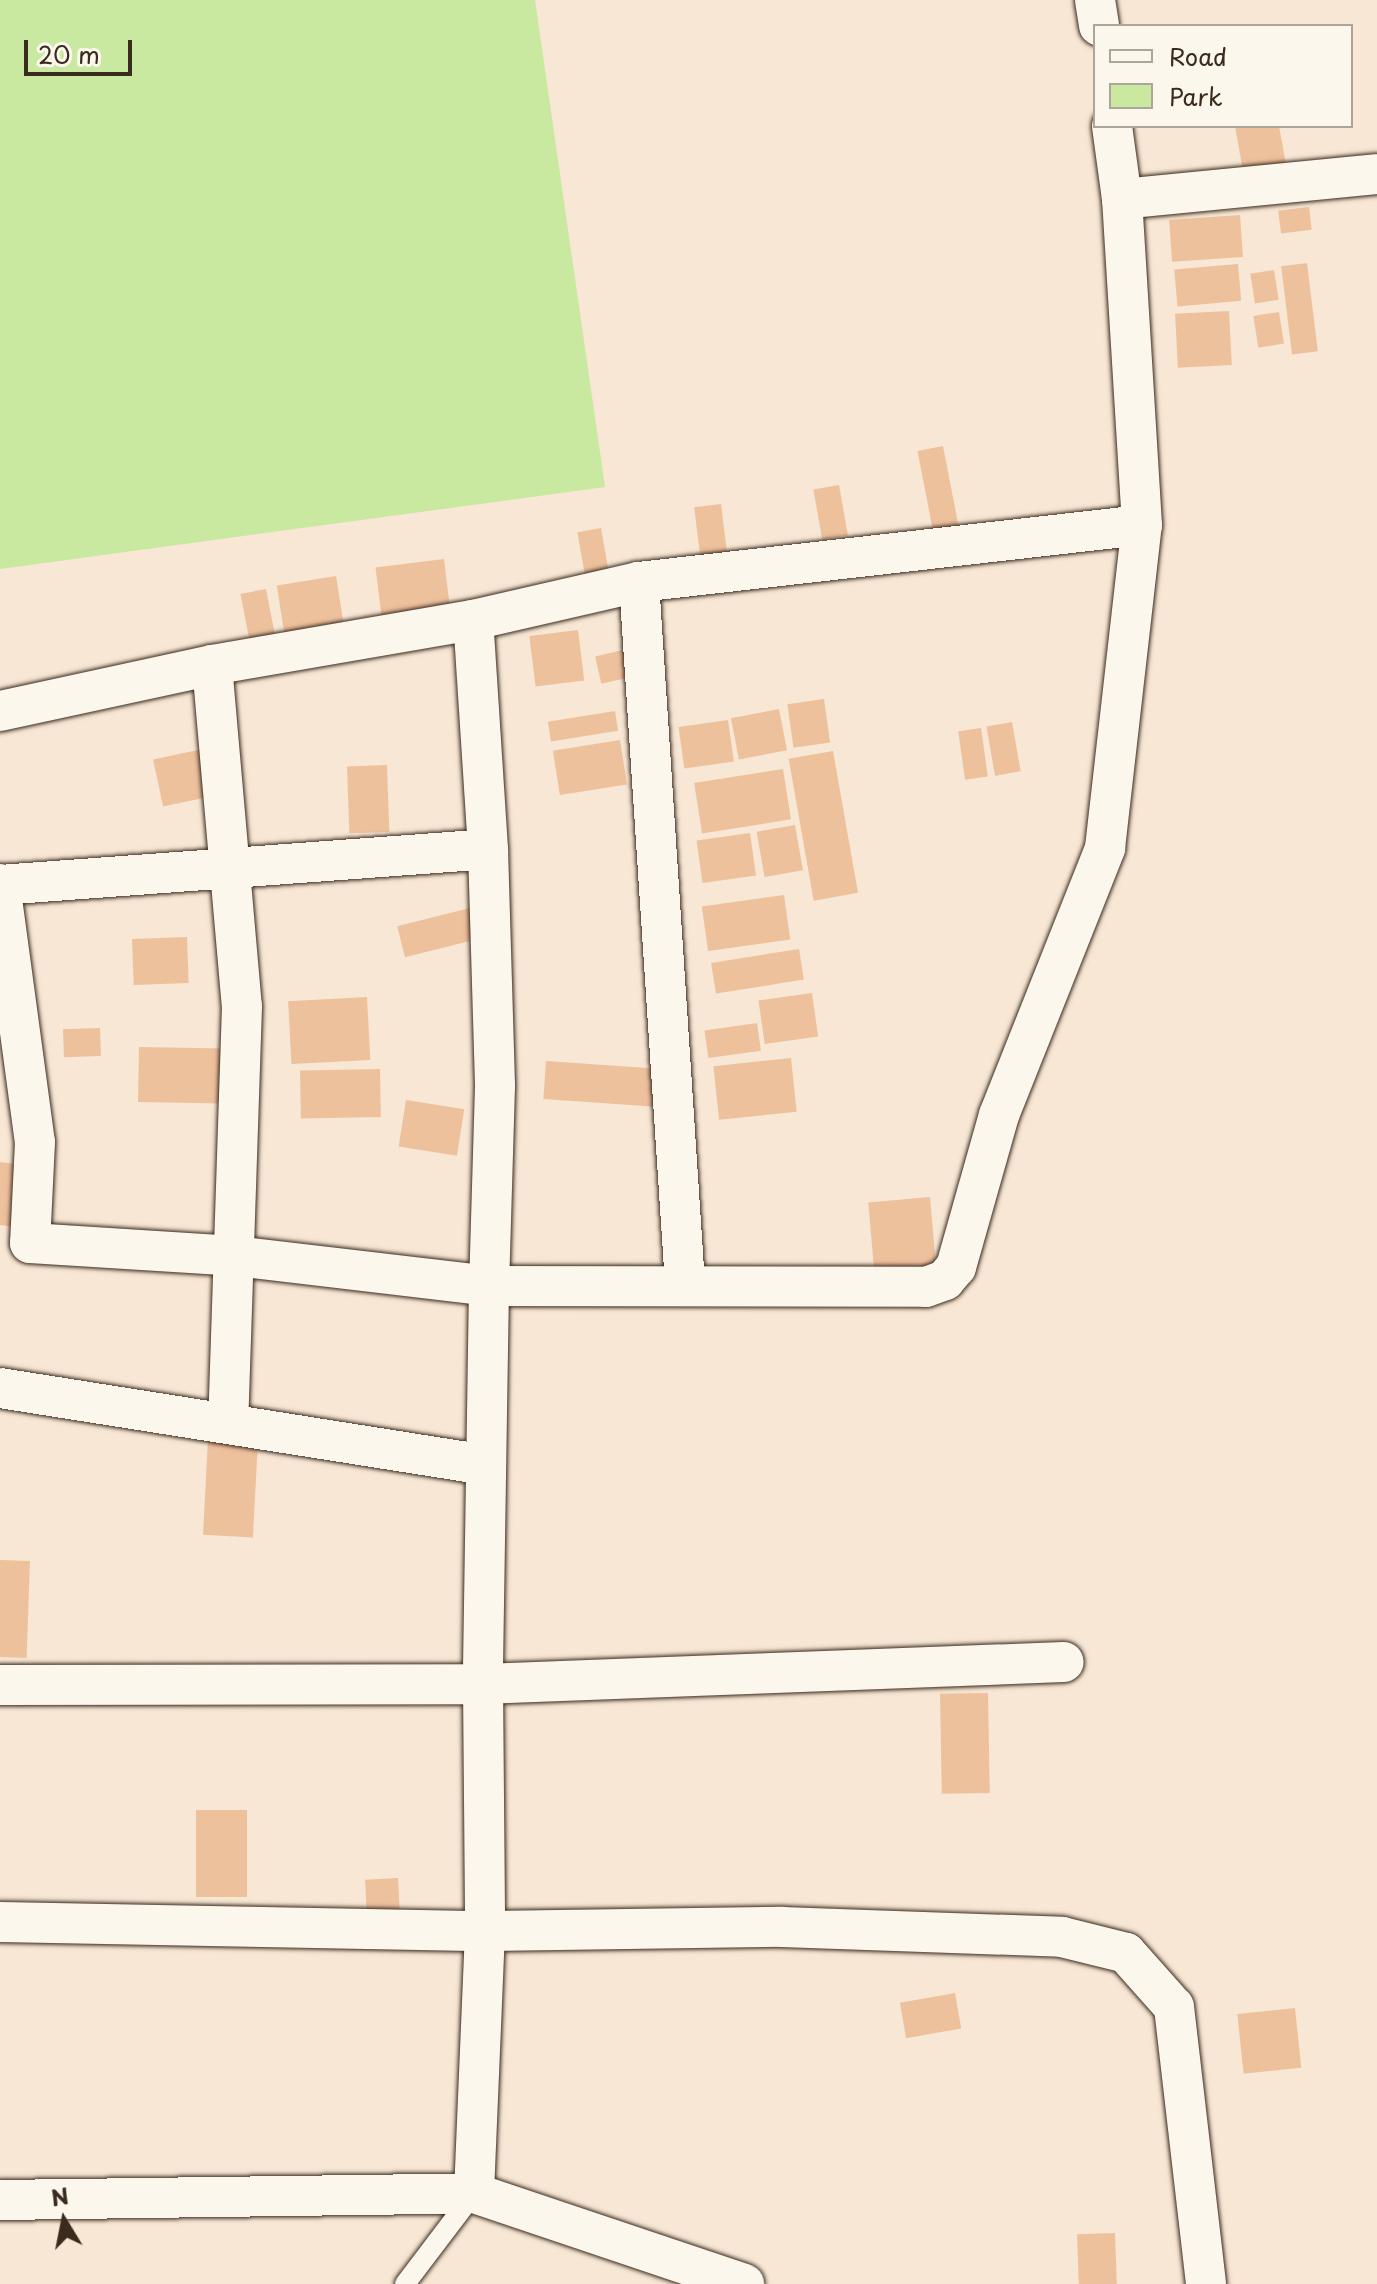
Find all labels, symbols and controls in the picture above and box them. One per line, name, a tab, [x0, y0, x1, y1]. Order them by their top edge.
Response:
scale bar	[28, 24, 136, 74]
legend	[1093, 24, 1353, 128]
text: 20 m	[38, 36, 100, 72]
text: Road	[1169, 38, 1227, 74]
text: Park	[1169, 78, 1223, 114]
text: N	[48, 2178, 71, 2214]
north arrow	[24, 2180, 104, 2260]

